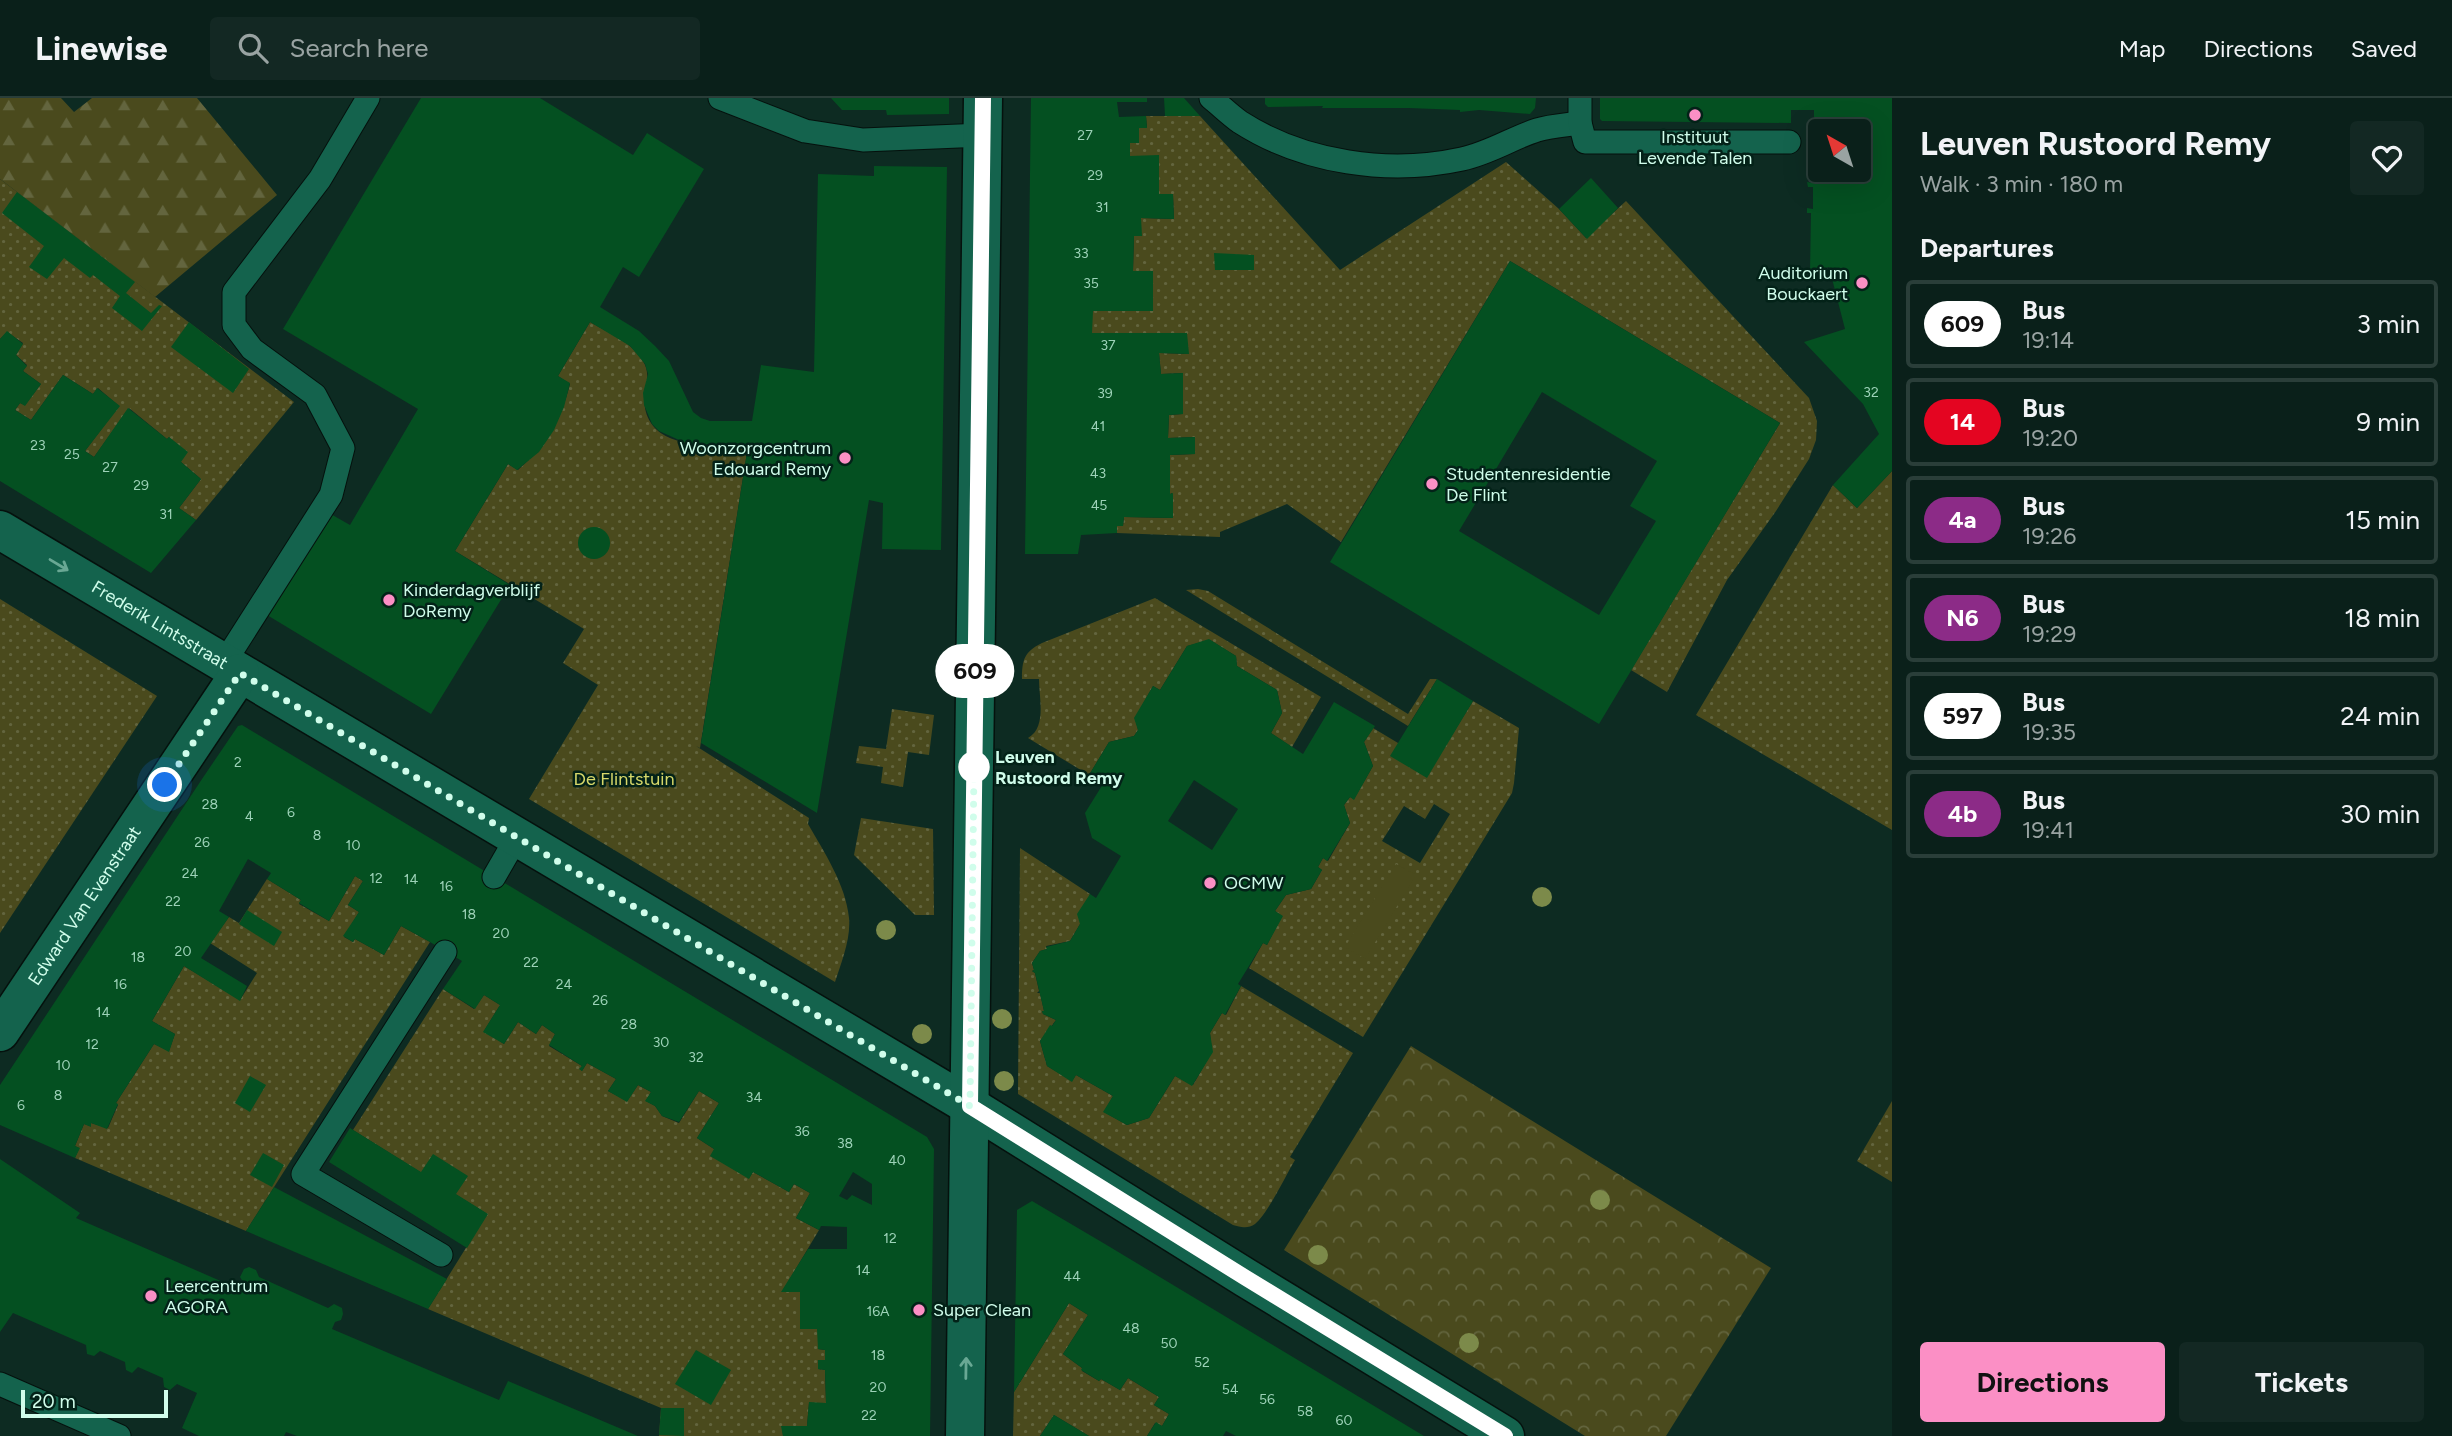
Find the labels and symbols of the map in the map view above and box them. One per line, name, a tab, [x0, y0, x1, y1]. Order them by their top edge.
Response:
marker: Instituut Levende Talen	[1687, 107, 1703, 123]
north arrow	[1808, 119, 1871, 182]
place label: Instituut Levende Talen	[1638, 126, 1752, 169]
house number: 27	[1077, 127, 1093, 144]
house number: 29	[1087, 167, 1103, 184]
house number: 31	[1095, 199, 1109, 216]
house number: 33	[1073, 245, 1089, 262]
place label: Auditorium Bouckaert	[1758, 262, 1848, 305]
house number: 35	[1083, 275, 1099, 292]
marker: Auditorium Bouckaert	[1854, 275, 1870, 291]
house number: 37	[1100, 337, 1116, 354]
house number: 32	[1863, 384, 1879, 401]
house number: 39	[1097, 385, 1113, 402]
house number: 41	[1091, 418, 1105, 435]
house number: 23	[30, 437, 46, 454]
place label: Woonzorgcentrum Edouard Remy	[680, 437, 832, 480]
house number: 25	[64, 446, 80, 463]
marker: Woonzorgcentrum Edouard Remy	[837, 450, 853, 466]
house number: 27	[102, 459, 118, 476]
place label: Studentenresidentie De Flint	[1446, 463, 1611, 506]
house number: 43	[1090, 465, 1106, 482]
marker: Studentenresidentie De Flint	[1424, 476, 1440, 492]
house number: 29	[133, 477, 149, 494]
house number: 45	[1091, 497, 1107, 514]
house number: 31	[159, 506, 173, 523]
one-way arrow	[48, 558, 68, 572]
street label: Frederik Lintsstraat	[88, 576, 232, 674]
place label: Kinderdagverblijf DoRemy	[403, 579, 541, 622]
marker: Kinderdagverblijf DoRemy	[381, 592, 397, 608]
line badge: 609	[935, 648, 1015, 694]
place label: Leuven Rustoord Remy	[995, 746, 1123, 789]
marker: Leuven Rustoord Remy	[959, 752, 989, 782]
house number: 2	[234, 754, 242, 771]
your location	[147, 767, 182, 802]
park label: De Flintstuin	[574, 768, 674, 790]
house number: 28	[202, 796, 218, 813]
house number: 6	[287, 804, 295, 821]
house number: 4	[245, 808, 254, 825]
street label: Edward Van Evenstraat	[23, 822, 146, 989]
house number: 8	[313, 827, 321, 844]
house number: 26	[194, 834, 210, 851]
house number: 10	[346, 837, 360, 854]
house number: 24	[182, 865, 199, 882]
house number: 12	[369, 870, 383, 887]
house number: 14	[404, 871, 419, 888]
place label: OCMW	[1224, 872, 1284, 894]
marker: OCMW	[1202, 875, 1218, 891]
house number: 16	[439, 878, 453, 895]
house number: 22	[165, 893, 181, 910]
house number: 18	[462, 906, 476, 923]
house number: 20	[493, 925, 509, 942]
house number: 20	[175, 943, 191, 960]
house number: 18	[131, 949, 145, 966]
house number: 22	[523, 954, 539, 971]
house number: 16	[113, 976, 127, 993]
house number: 24	[556, 976, 573, 993]
house number: 26	[592, 992, 608, 1009]
house number: 14	[96, 1004, 111, 1021]
house number: 28	[621, 1016, 637, 1033]
house number: 30	[653, 1034, 669, 1051]
house number: 12	[85, 1036, 99, 1053]
house number: 32	[688, 1049, 704, 1066]
house number: 10	[56, 1057, 70, 1074]
house number: 8	[54, 1087, 62, 1104]
house number: 34	[746, 1089, 762, 1106]
house number: 6	[17, 1097, 25, 1114]
house number: 36	[794, 1123, 810, 1140]
house number: 38	[837, 1135, 853, 1152]
house number: 40	[888, 1152, 906, 1169]
house number: 12	[883, 1230, 897, 1247]
house number: 14	[856, 1262, 871, 1279]
house number: 44	[1063, 1268, 1081, 1285]
place label: Leercentrum AGORA	[165, 1275, 268, 1318]
marker: Leercentrum AGORA	[143, 1288, 159, 1304]
place label: Super Clean	[933, 1299, 1031, 1321]
marker: Super Clean	[911, 1302, 927, 1318]
house number: 16A	[866, 1303, 890, 1320]
house number: 48	[1122, 1320, 1140, 1337]
house number: 50	[1160, 1335, 1178, 1352]
house number: 18	[871, 1347, 885, 1364]
house number: 52	[1194, 1354, 1210, 1371]
one-way arrow	[959, 1357, 973, 1380]
house number: 20	[870, 1379, 886, 1396]
house number: 54	[1222, 1381, 1239, 1398]
scale bar	[21, 1387, 168, 1419]
house number: 56	[1259, 1391, 1275, 1408]
house number: 58	[1297, 1403, 1313, 1420]
house number: 22	[861, 1407, 877, 1424]
house number: 60	[1336, 1412, 1352, 1429]

